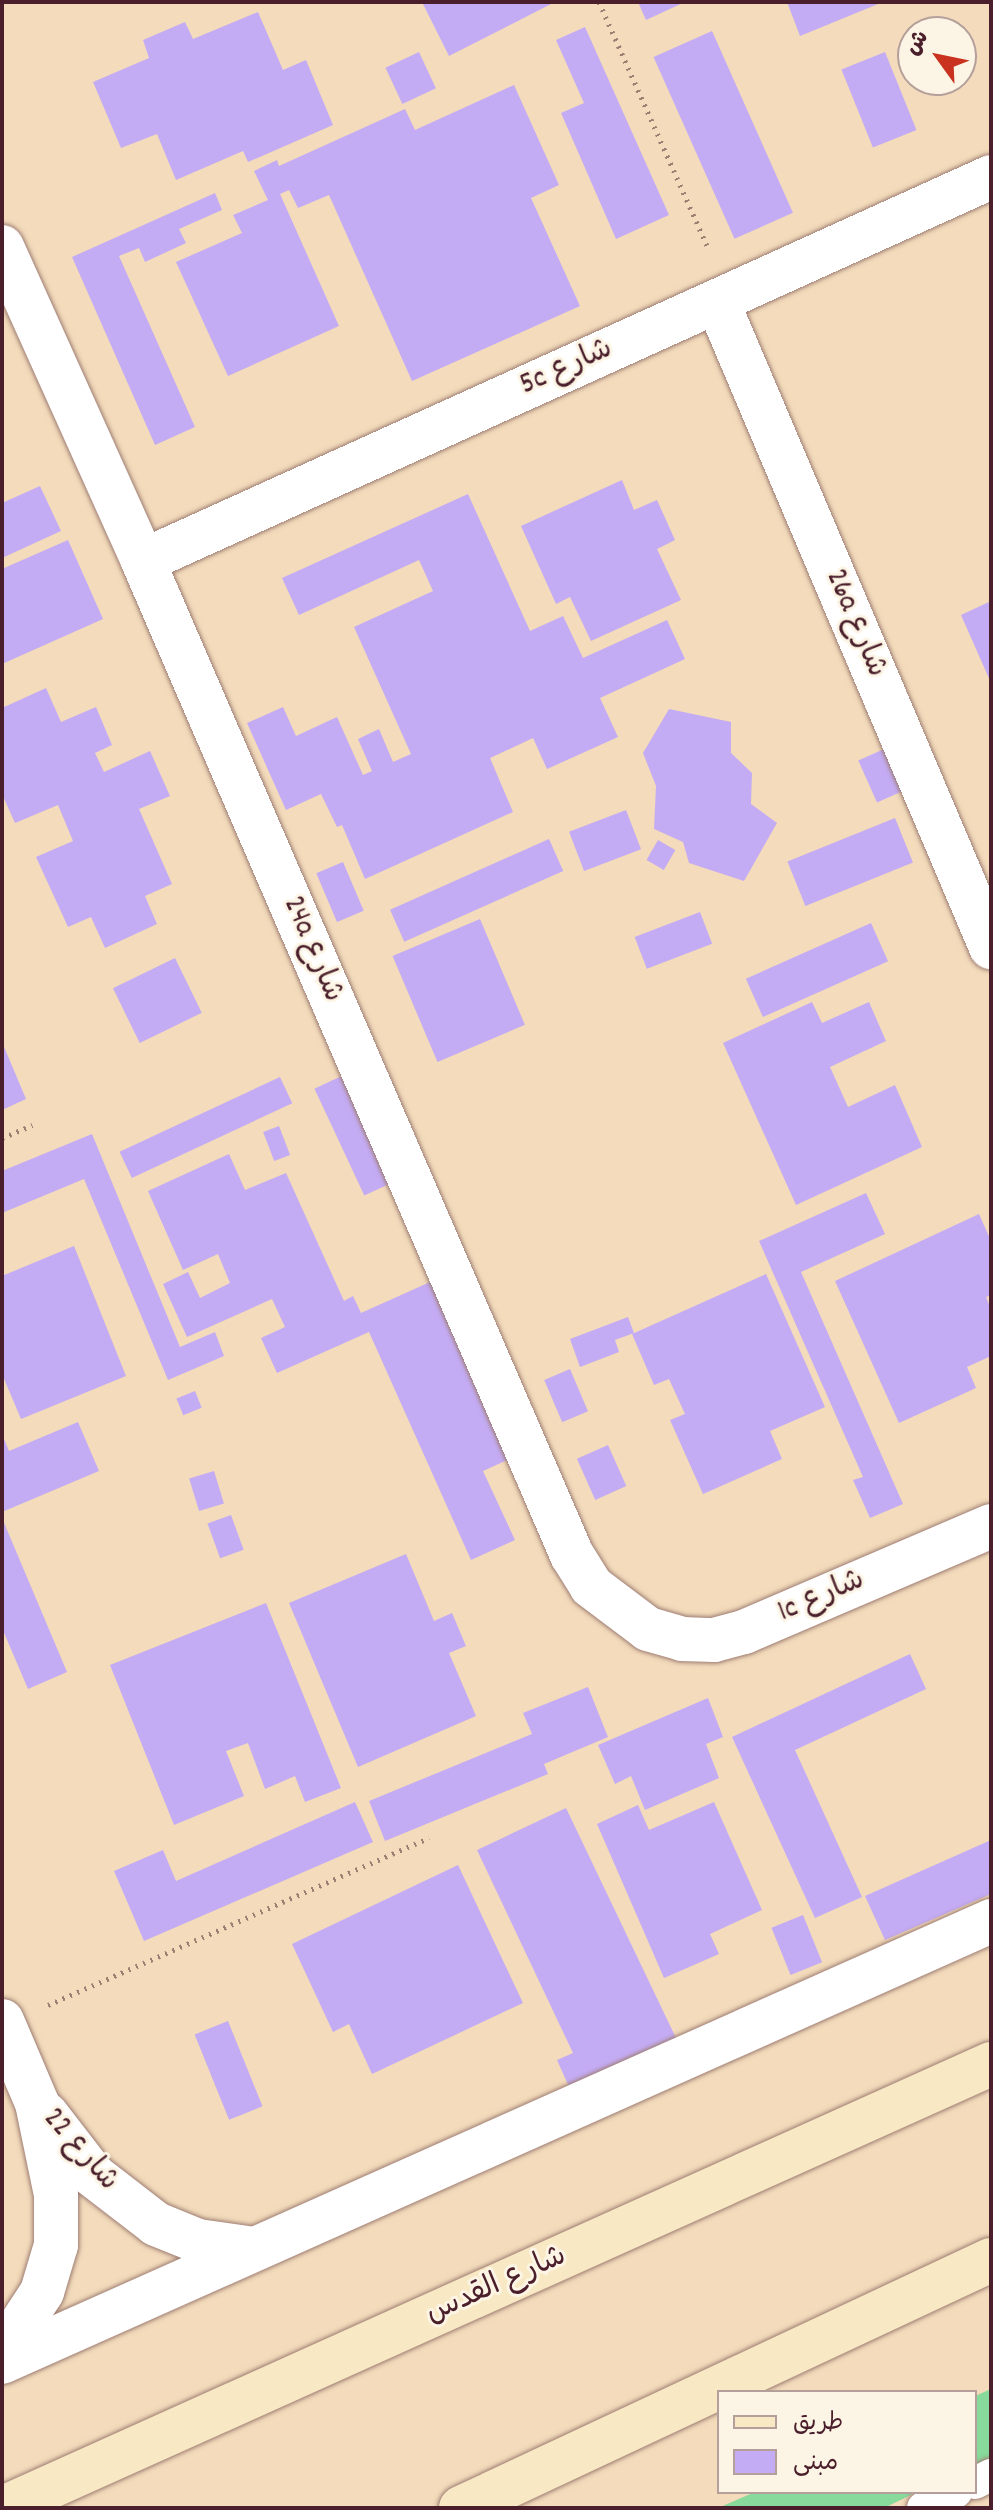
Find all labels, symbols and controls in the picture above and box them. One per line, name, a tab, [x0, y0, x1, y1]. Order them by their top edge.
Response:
north arrow	[897, 16, 977, 96]
text: ش	[899, 25, 938, 62]
street label: 5c شارع	[515, 333, 619, 405]
street label: 26a شارع	[815, 565, 893, 683]
street label: 24a شارع	[273, 892, 349, 1008]
street label: 1c شارع	[773, 1564, 871, 1632]
street label: شارع 22	[33, 2102, 125, 2200]
street label: شارع القدس	[421, 2240, 573, 2334]
legend	[717, 2390, 977, 2494]
text: طريق	[793, 2407, 843, 2441]
text: مبنى	[793, 2447, 838, 2481]

